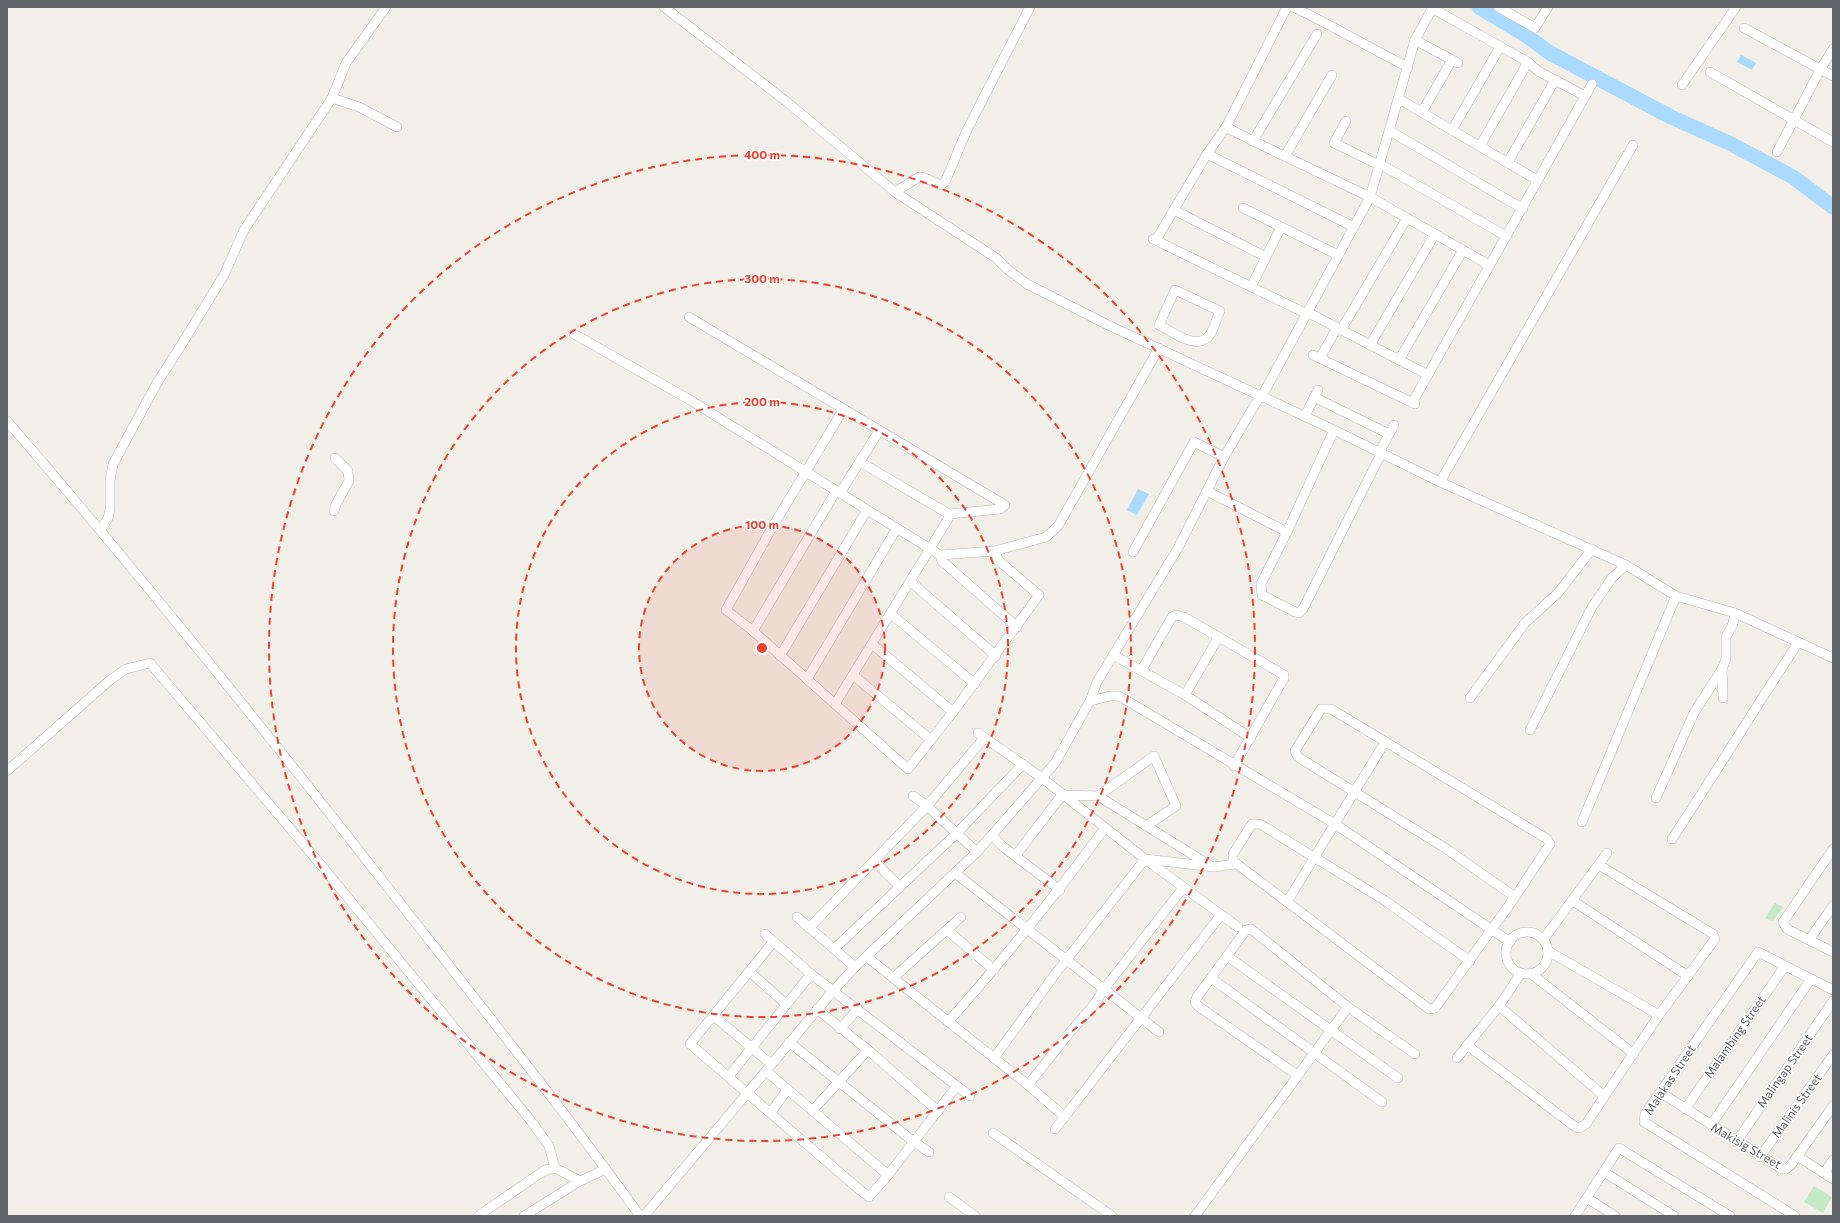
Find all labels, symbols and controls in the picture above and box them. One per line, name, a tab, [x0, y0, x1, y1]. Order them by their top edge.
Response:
text: 400 m	[744, 147, 780, 161]
text: 300 m	[744, 271, 780, 285]
text: 200 m	[744, 394, 780, 408]
text: 100 m	[745, 517, 779, 531]
centre of rings	[755, 641, 769, 655]
street label: Malambing Street	[1701, 993, 1768, 1080]
street label: Malingap Street	[1754, 1031, 1815, 1110]
street label: Malakas Street	[1641, 1042, 1698, 1117]
street label: Malinis Street	[1768, 1071, 1824, 1140]
street label: Makisig Street	[1709, 1119, 1784, 1171]

